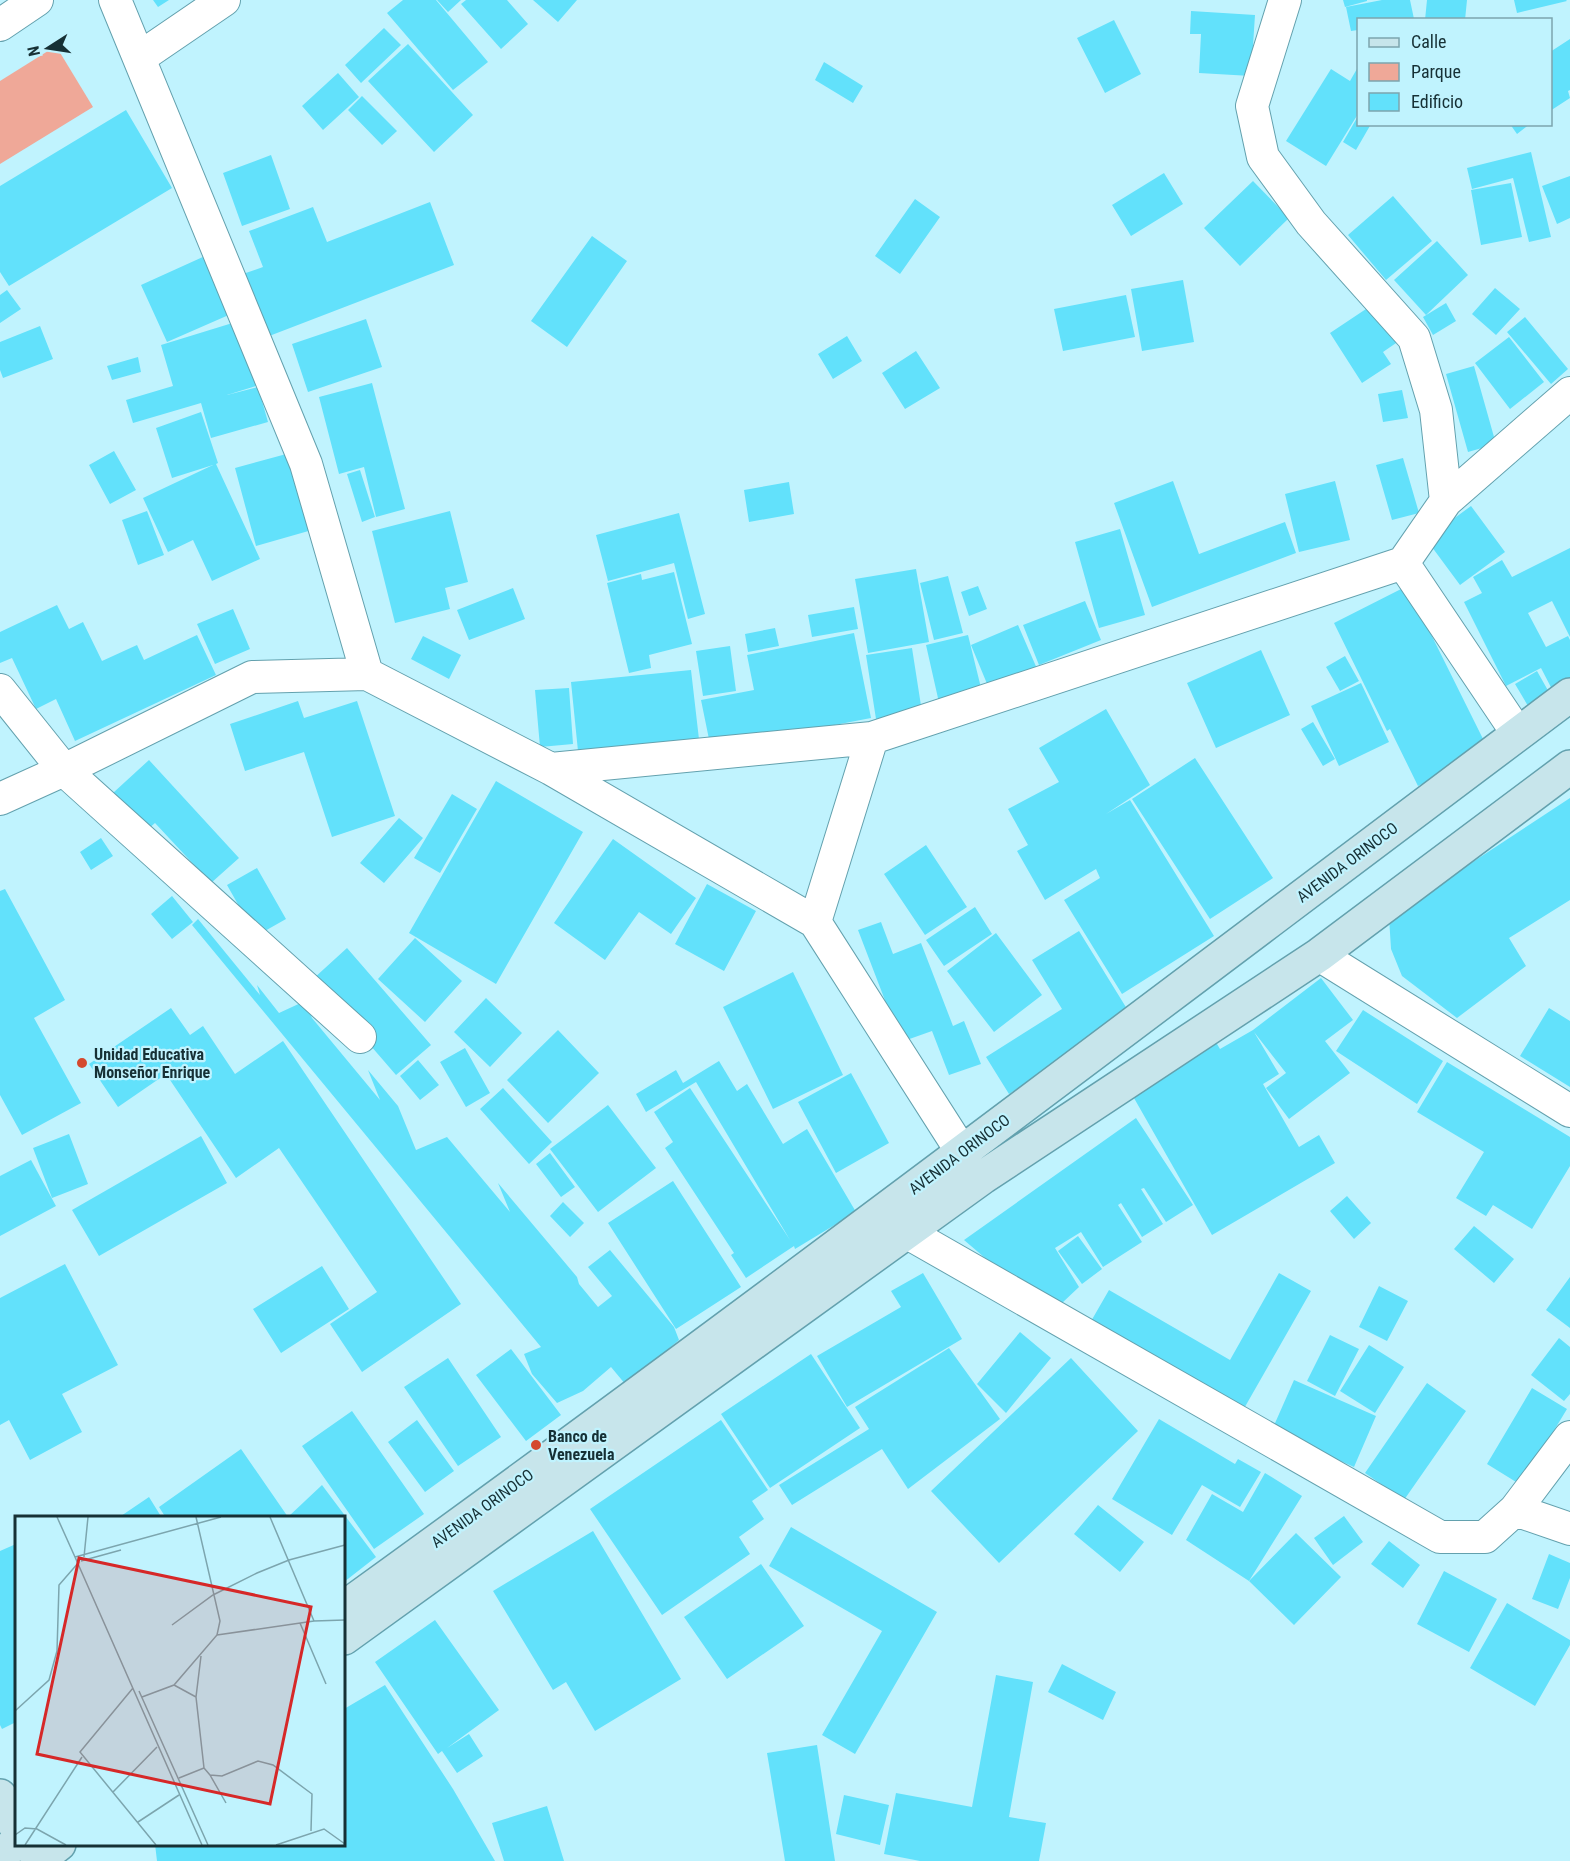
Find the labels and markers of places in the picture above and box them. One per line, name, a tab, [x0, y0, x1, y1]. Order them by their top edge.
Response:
place label: Unidad Educativa Monseñor Enrique	[94, 1045, 211, 1082]
marker: Unidad Educativa Monseñor Enrique	[75, 1056, 89, 1070]
place label: Banco de Venezuela	[548, 1427, 615, 1464]
marker: Banco de Venezuela	[529, 1438, 543, 1452]

